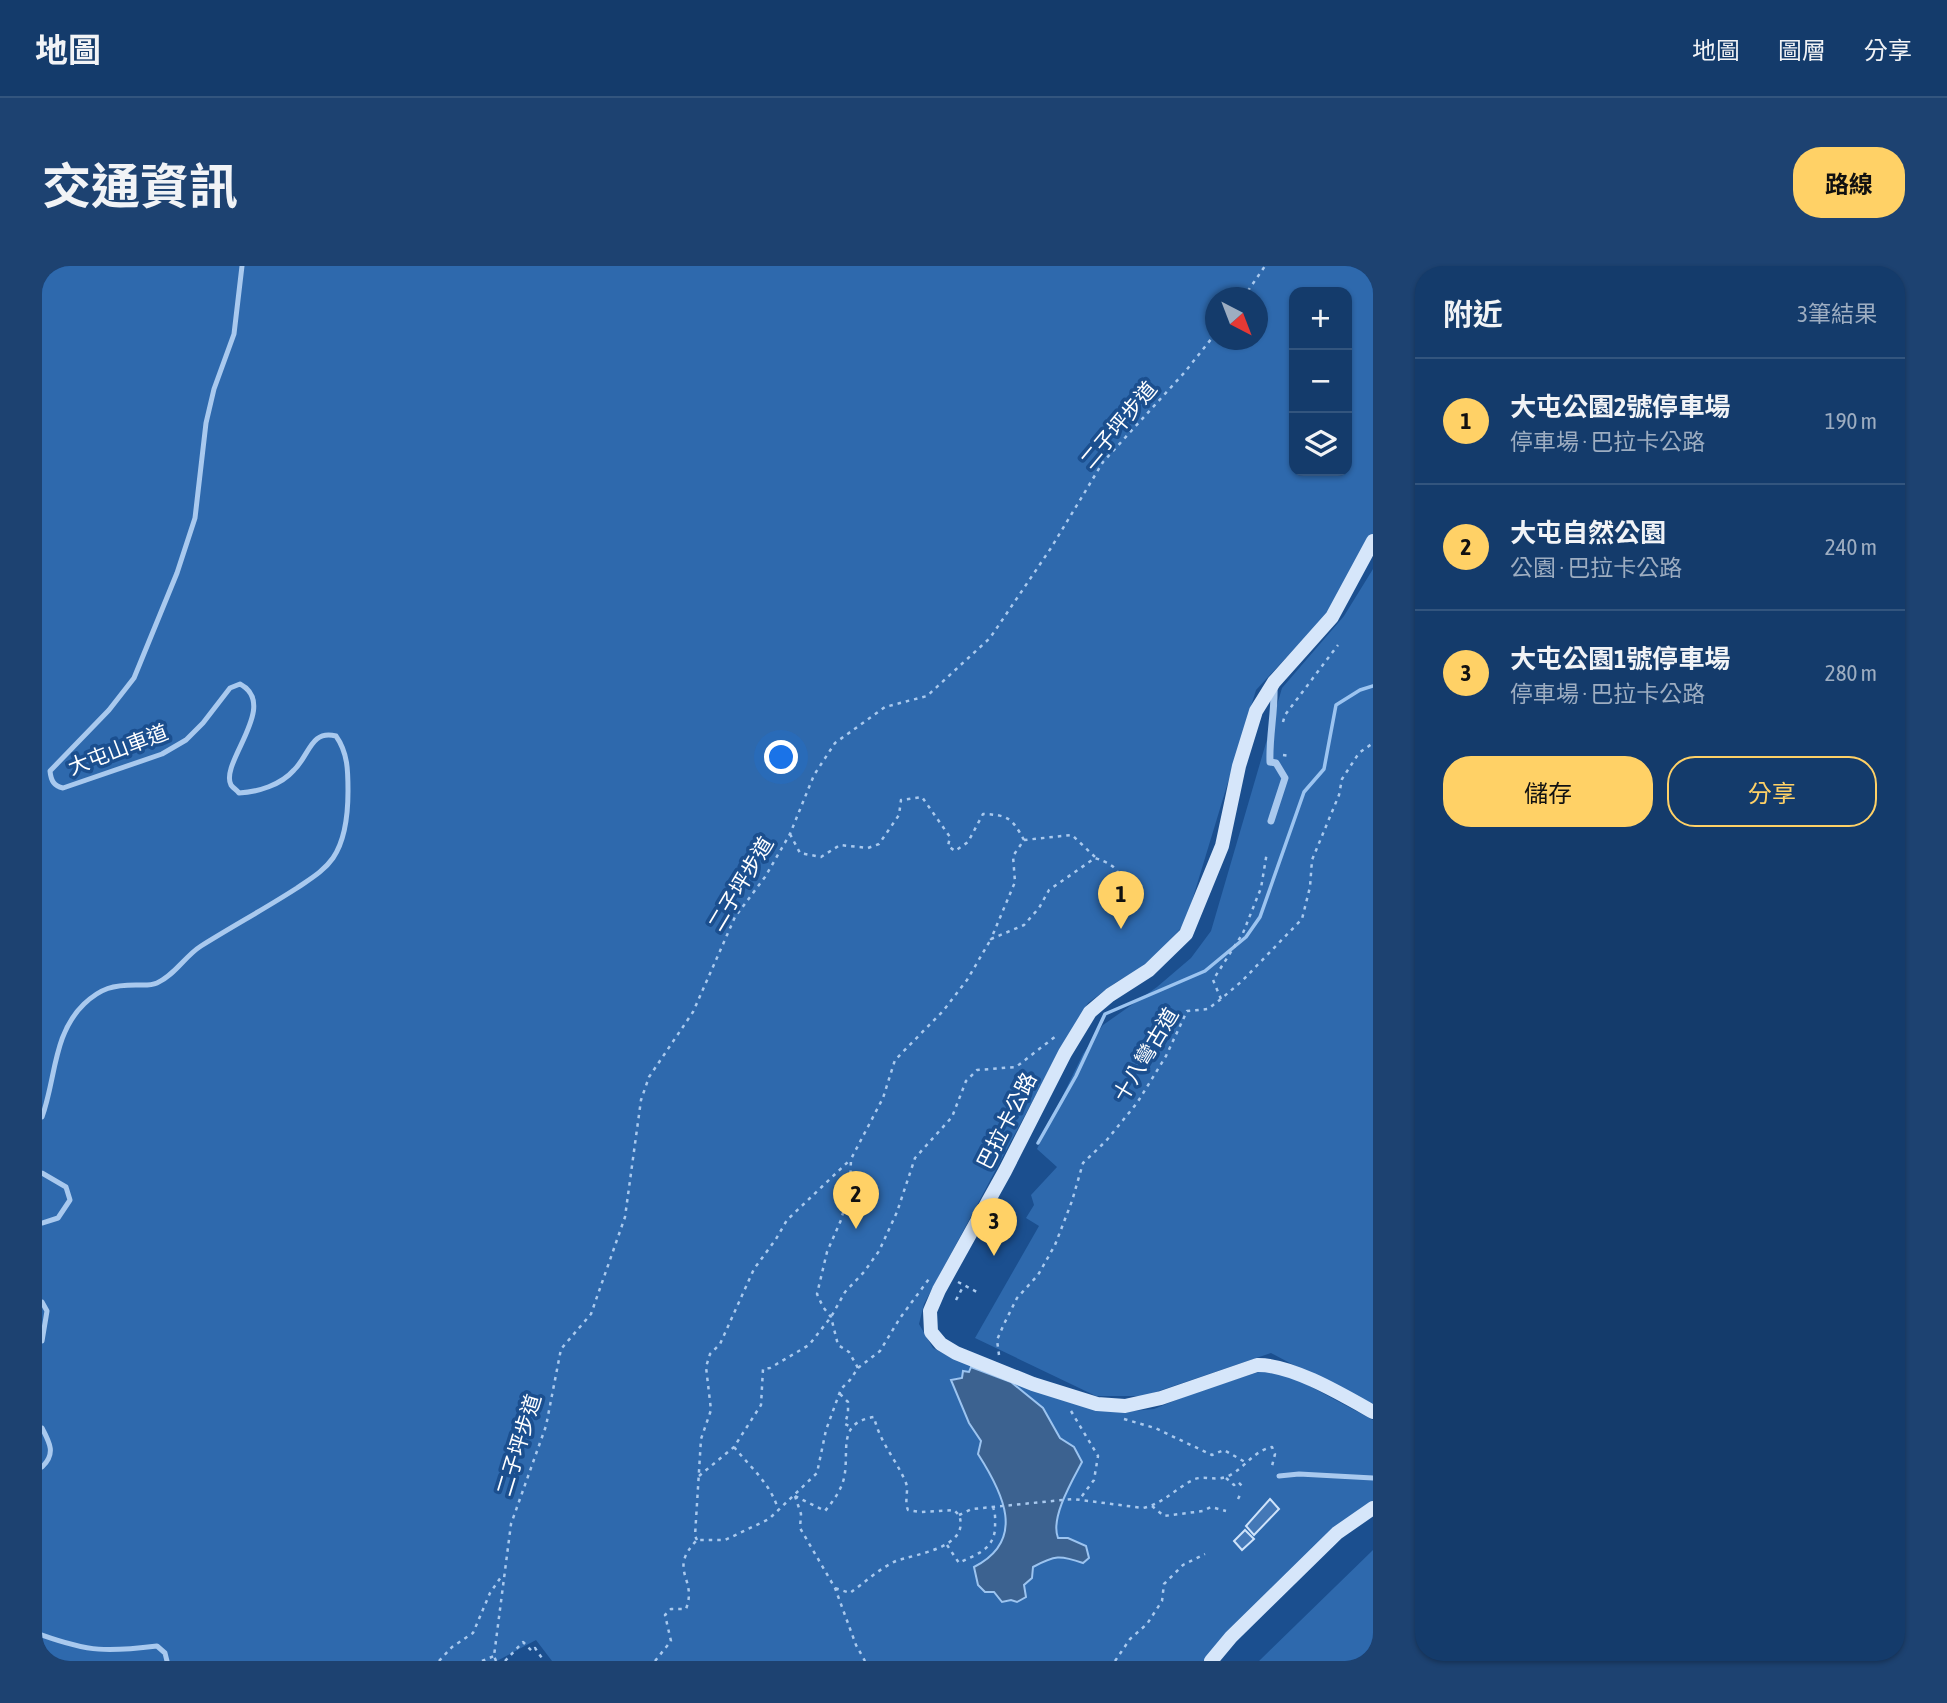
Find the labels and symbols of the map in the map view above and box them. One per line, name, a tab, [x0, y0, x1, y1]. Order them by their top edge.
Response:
north arrow	[1205, 287, 1268, 350]
street label: 二子坪步道	[1075, 376, 1161, 472]
street label: 大屯山車道	[64, 719, 171, 779]
your location	[764, 740, 798, 774]
street label: 二子坪步道	[703, 832, 777, 935]
pin: 1	[1098, 871, 1144, 929]
street label: 十八彎古道	[1108, 1003, 1182, 1106]
street label: 巴拉卡公路	[972, 1068, 1041, 1173]
pin: 2	[833, 1171, 879, 1229]
pin: 3	[971, 1198, 1017, 1256]
street label: 二子坪步道	[491, 1391, 545, 1498]

